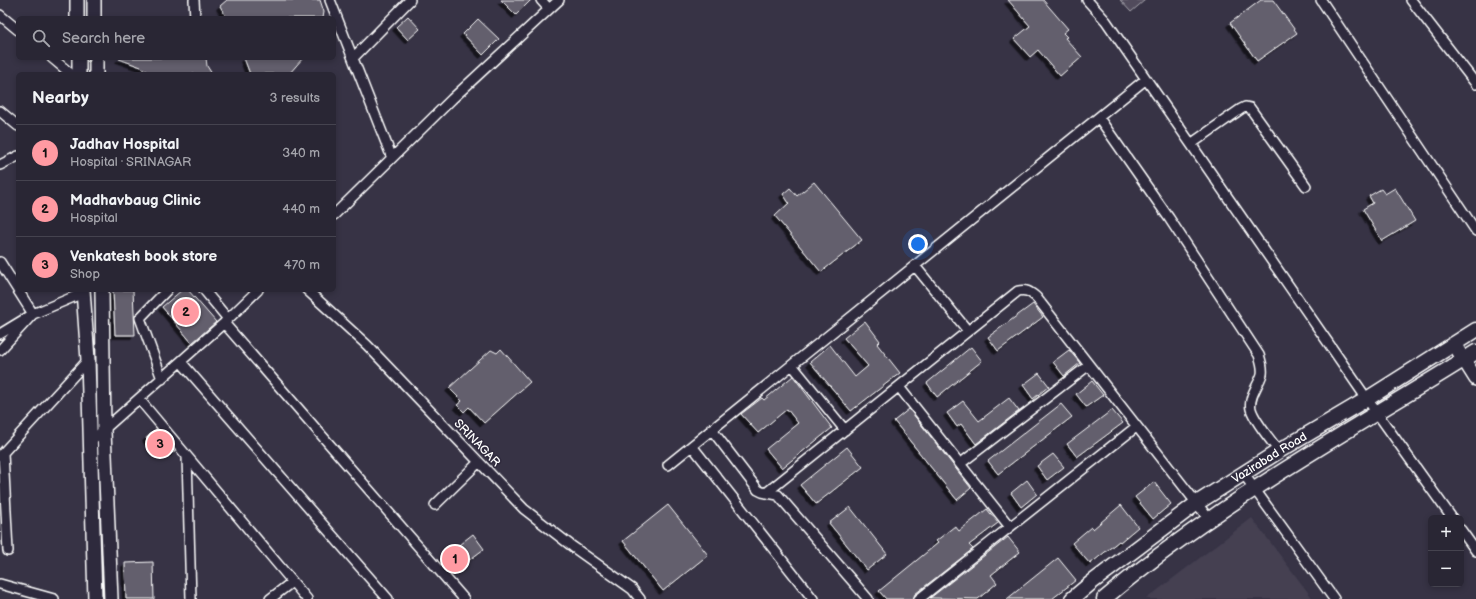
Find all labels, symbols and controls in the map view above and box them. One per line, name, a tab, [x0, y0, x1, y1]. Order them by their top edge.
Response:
search box	[16, 16, 336, 60]
icon: search	[30, 27, 52, 49]
text: Search here	[62, 29, 145, 48]
text: Nearby	[32, 88, 89, 108]
text: 3 results	[269, 90, 320, 106]
text: Jadhav Hospital	[70, 135, 179, 154]
text: 1	[42, 145, 48, 161]
text: 340 m	[282, 145, 320, 161]
text: Hospital · SRINAGAR	[70, 154, 191, 170]
text: Madhavbaug Clinic	[70, 191, 201, 210]
text: 2	[41, 201, 49, 217]
text: 440 m	[282, 201, 320, 217]
text: Hospital	[70, 210, 118, 226]
your location	[908, 234, 928, 254]
text: Venkatesh book store	[70, 247, 217, 266]
text: 3	[41, 257, 49, 273]
text: 470 m	[284, 257, 320, 273]
text: Shop	[70, 266, 100, 282]
pin: 2	[173, 297, 199, 327]
street label: SRINAGAR	[451, 416, 504, 470]
pin: 3	[147, 429, 173, 459]
street label: Vazirabad Road	[1229, 429, 1310, 487]
map controls	[1428, 515, 1464, 587]
button: +	[1428, 515, 1464, 551]
pin: 1	[442, 544, 468, 574]
button: −	[1428, 551, 1464, 587]

